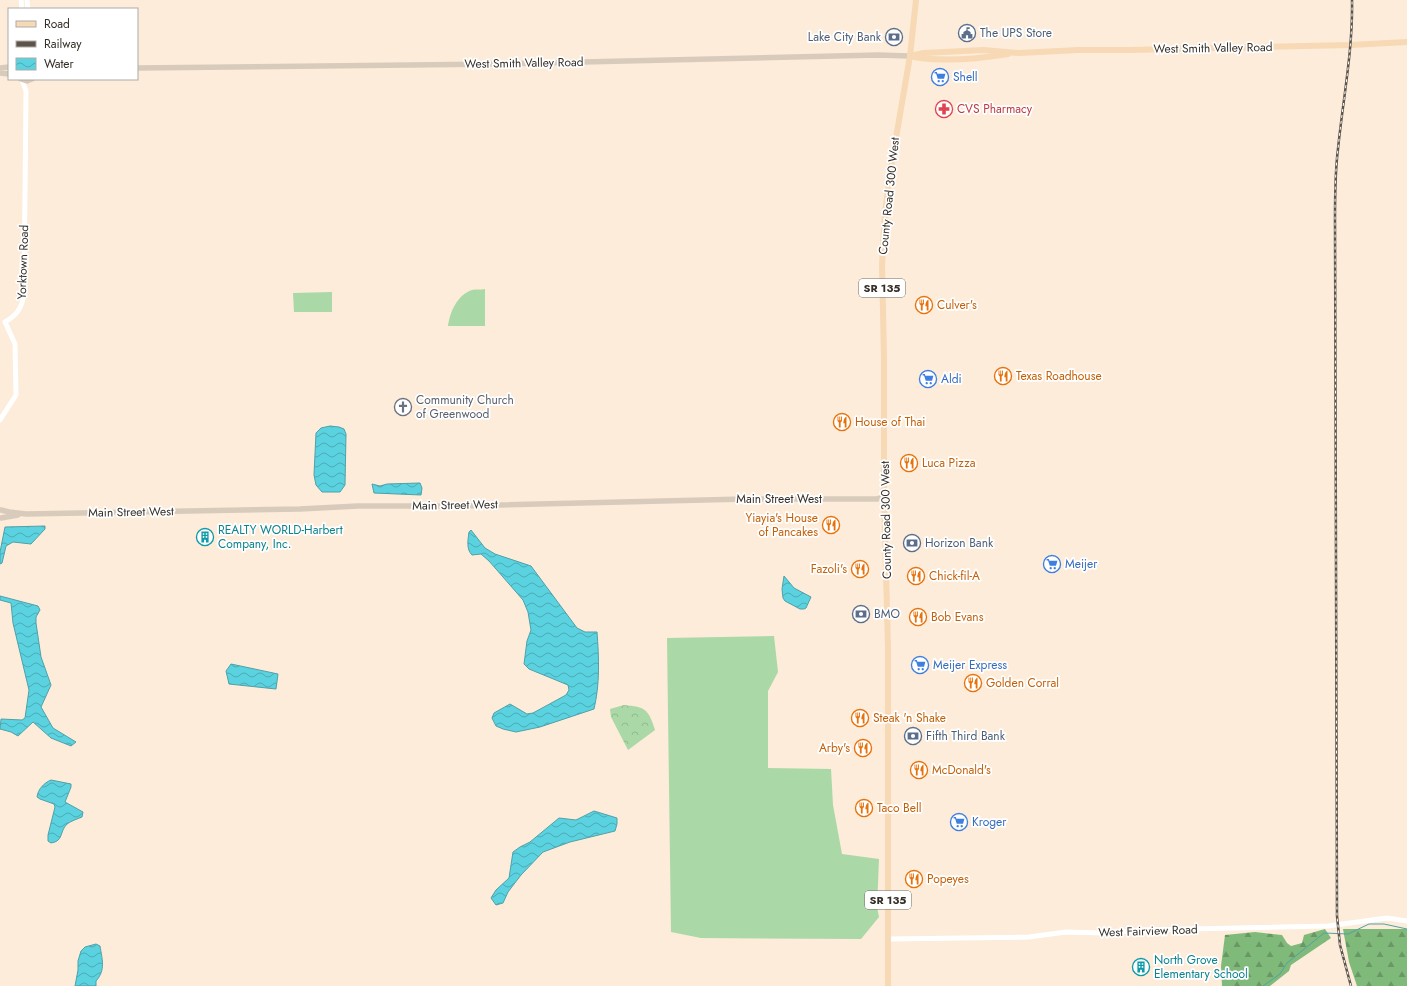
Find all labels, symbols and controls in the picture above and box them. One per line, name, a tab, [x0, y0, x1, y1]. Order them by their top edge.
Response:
legend	[8, 8, 138, 80]
text: Road	[44, 15, 70, 33]
public building icon: The UPS Store	[957, 23, 977, 43]
place label: The UPS Store	[980, 24, 1052, 42]
bank icon: Lake City Bank	[884, 27, 904, 47]
place label: Lake City Bank	[808, 28, 882, 46]
text: Railway	[44, 35, 82, 53]
street label: West Smith Valley Road	[1153, 38, 1273, 58]
street label: West Smith Valley Road	[464, 53, 584, 73]
text: Water	[44, 55, 75, 73]
supermarket icon: Shell	[930, 67, 950, 87]
place label: Shell	[953, 68, 978, 86]
pharmacy icon: CVS Pharmacy	[934, 99, 954, 119]
place label: CVS Pharmacy	[957, 100, 1033, 118]
street label: County Road 300 West	[874, 136, 904, 256]
street label: Yorktown Road	[13, 224, 33, 300]
road number: SR 135	[859, 279, 905, 297]
restaurant icon: Culver's	[914, 295, 934, 315]
place label: Culver's	[937, 296, 977, 314]
restaurant icon: Texas Roadhouse	[993, 366, 1013, 386]
place label: Texas Roadhouse	[1016, 367, 1102, 385]
supermarket icon: Aldi	[918, 369, 938, 389]
place label: Aldi	[941, 370, 962, 388]
place label: Community Church of Greenwood	[416, 391, 514, 423]
church icon: Community Church of Greenwood	[393, 397, 413, 417]
restaurant icon: House of Thai	[832, 412, 852, 432]
place label: House of Thai	[855, 413, 925, 431]
restaurant icon: Luca Pizza	[899, 453, 919, 473]
place label: Luca Pizza	[922, 454, 976, 472]
street label: County Road 300 West	[876, 461, 896, 579]
street label: Main Street West	[736, 490, 822, 508]
street label: Main Street West	[412, 495, 498, 515]
street label: Main Street West	[88, 502, 174, 522]
place label: Yiayia's House of Pancakes	[746, 509, 818, 541]
restaurant icon: Yiayia's House of Pancakes	[821, 515, 841, 535]
place label: REALTY WORLD-Harbert Company, Inc.	[218, 521, 343, 553]
building icon: REALTY WORLD-Harbert Company, Inc.	[195, 527, 215, 547]
bank icon: Horizon Bank	[902, 533, 922, 553]
place label: Horizon Bank	[925, 534, 994, 552]
supermarket icon: Meijer	[1042, 554, 1062, 574]
place label: Meijer	[1065, 555, 1098, 573]
restaurant icon: Fazoli's	[850, 559, 870, 579]
place label: Fazoli's	[811, 560, 847, 578]
restaurant icon: Chick-fil-A	[906, 566, 926, 586]
place label: Chick-fil-A	[929, 567, 980, 585]
bank icon: BMO	[851, 604, 871, 624]
place label: BMO	[874, 605, 900, 623]
restaurant icon: Bob Evans	[908, 607, 928, 627]
place label: Bob Evans	[931, 608, 984, 626]
supermarket icon: Meijer Express	[910, 655, 930, 675]
place label: Meijer Express	[933, 656, 1007, 674]
restaurant icon: Golden Corral	[963, 673, 983, 693]
place label: Golden Corral	[986, 674, 1059, 692]
restaurant icon: Steak 'n Shake	[850, 708, 870, 728]
place label: Steak 'n Shake	[873, 709, 946, 727]
bank icon: Fifth Third Bank	[903, 726, 923, 746]
place label: Fifth Third Bank	[926, 727, 1006, 745]
restaurant icon: Arby's	[853, 738, 873, 758]
place label: Arby's	[819, 739, 850, 757]
restaurant icon: McDonald's	[909, 760, 929, 780]
place label: McDonald's	[932, 761, 991, 779]
restaurant icon: Taco Bell	[854, 798, 874, 818]
place label: Taco Bell	[877, 799, 921, 817]
supermarket icon: Kroger	[949, 812, 969, 832]
place label: Kroger	[972, 813, 1007, 831]
restaurant icon: Popeyes	[904, 869, 924, 889]
place label: Popeyes	[927, 870, 969, 888]
road number: SR 135	[865, 891, 911, 909]
street label: West Fairview Road	[1098, 920, 1198, 942]
place label: North Grove Elementary School	[1154, 951, 1248, 983]
building icon: North Grove Elementary School	[1131, 957, 1151, 977]

